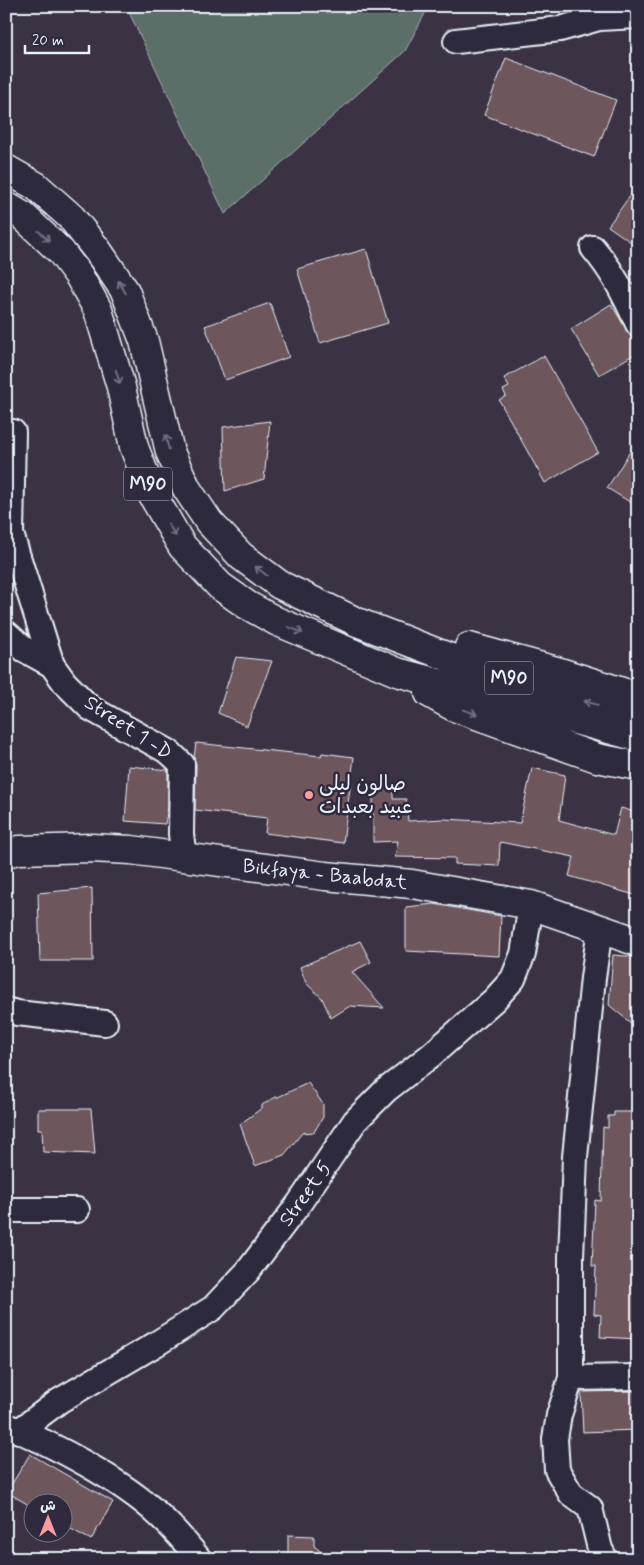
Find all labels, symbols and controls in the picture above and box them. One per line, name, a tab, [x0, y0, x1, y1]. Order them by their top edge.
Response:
scale bar	[25, 22, 89, 54]
text: 20 m	[32, 31, 64, 51]
one-way arrow	[38, 230, 51, 242]
one-way arrow	[116, 280, 126, 294]
one-way arrow	[114, 369, 124, 385]
one-way arrow	[162, 435, 171, 451]
road number: M90	[124, 468, 172, 500]
one-way arrow	[167, 522, 177, 536]
one-way arrow	[254, 566, 268, 576]
one-way arrow	[288, 625, 303, 635]
road number: M90	[485, 661, 533, 694]
street label: Street 1 -D	[79, 690, 177, 766]
one-way arrow	[584, 698, 600, 708]
one-way arrow	[461, 708, 477, 717]
place label: صالون ليلى عبيد بعبدات	[319, 771, 412, 821]
marker: صالون ليلى عبيد بعبدات	[303, 789, 315, 801]
street label: Bikfaya - Baabdat	[241, 853, 409, 897]
street label: Street 5	[273, 1156, 339, 1232]
north arrow	[22, 1492, 72, 1542]
text: ش	[40, 1497, 56, 1515]

